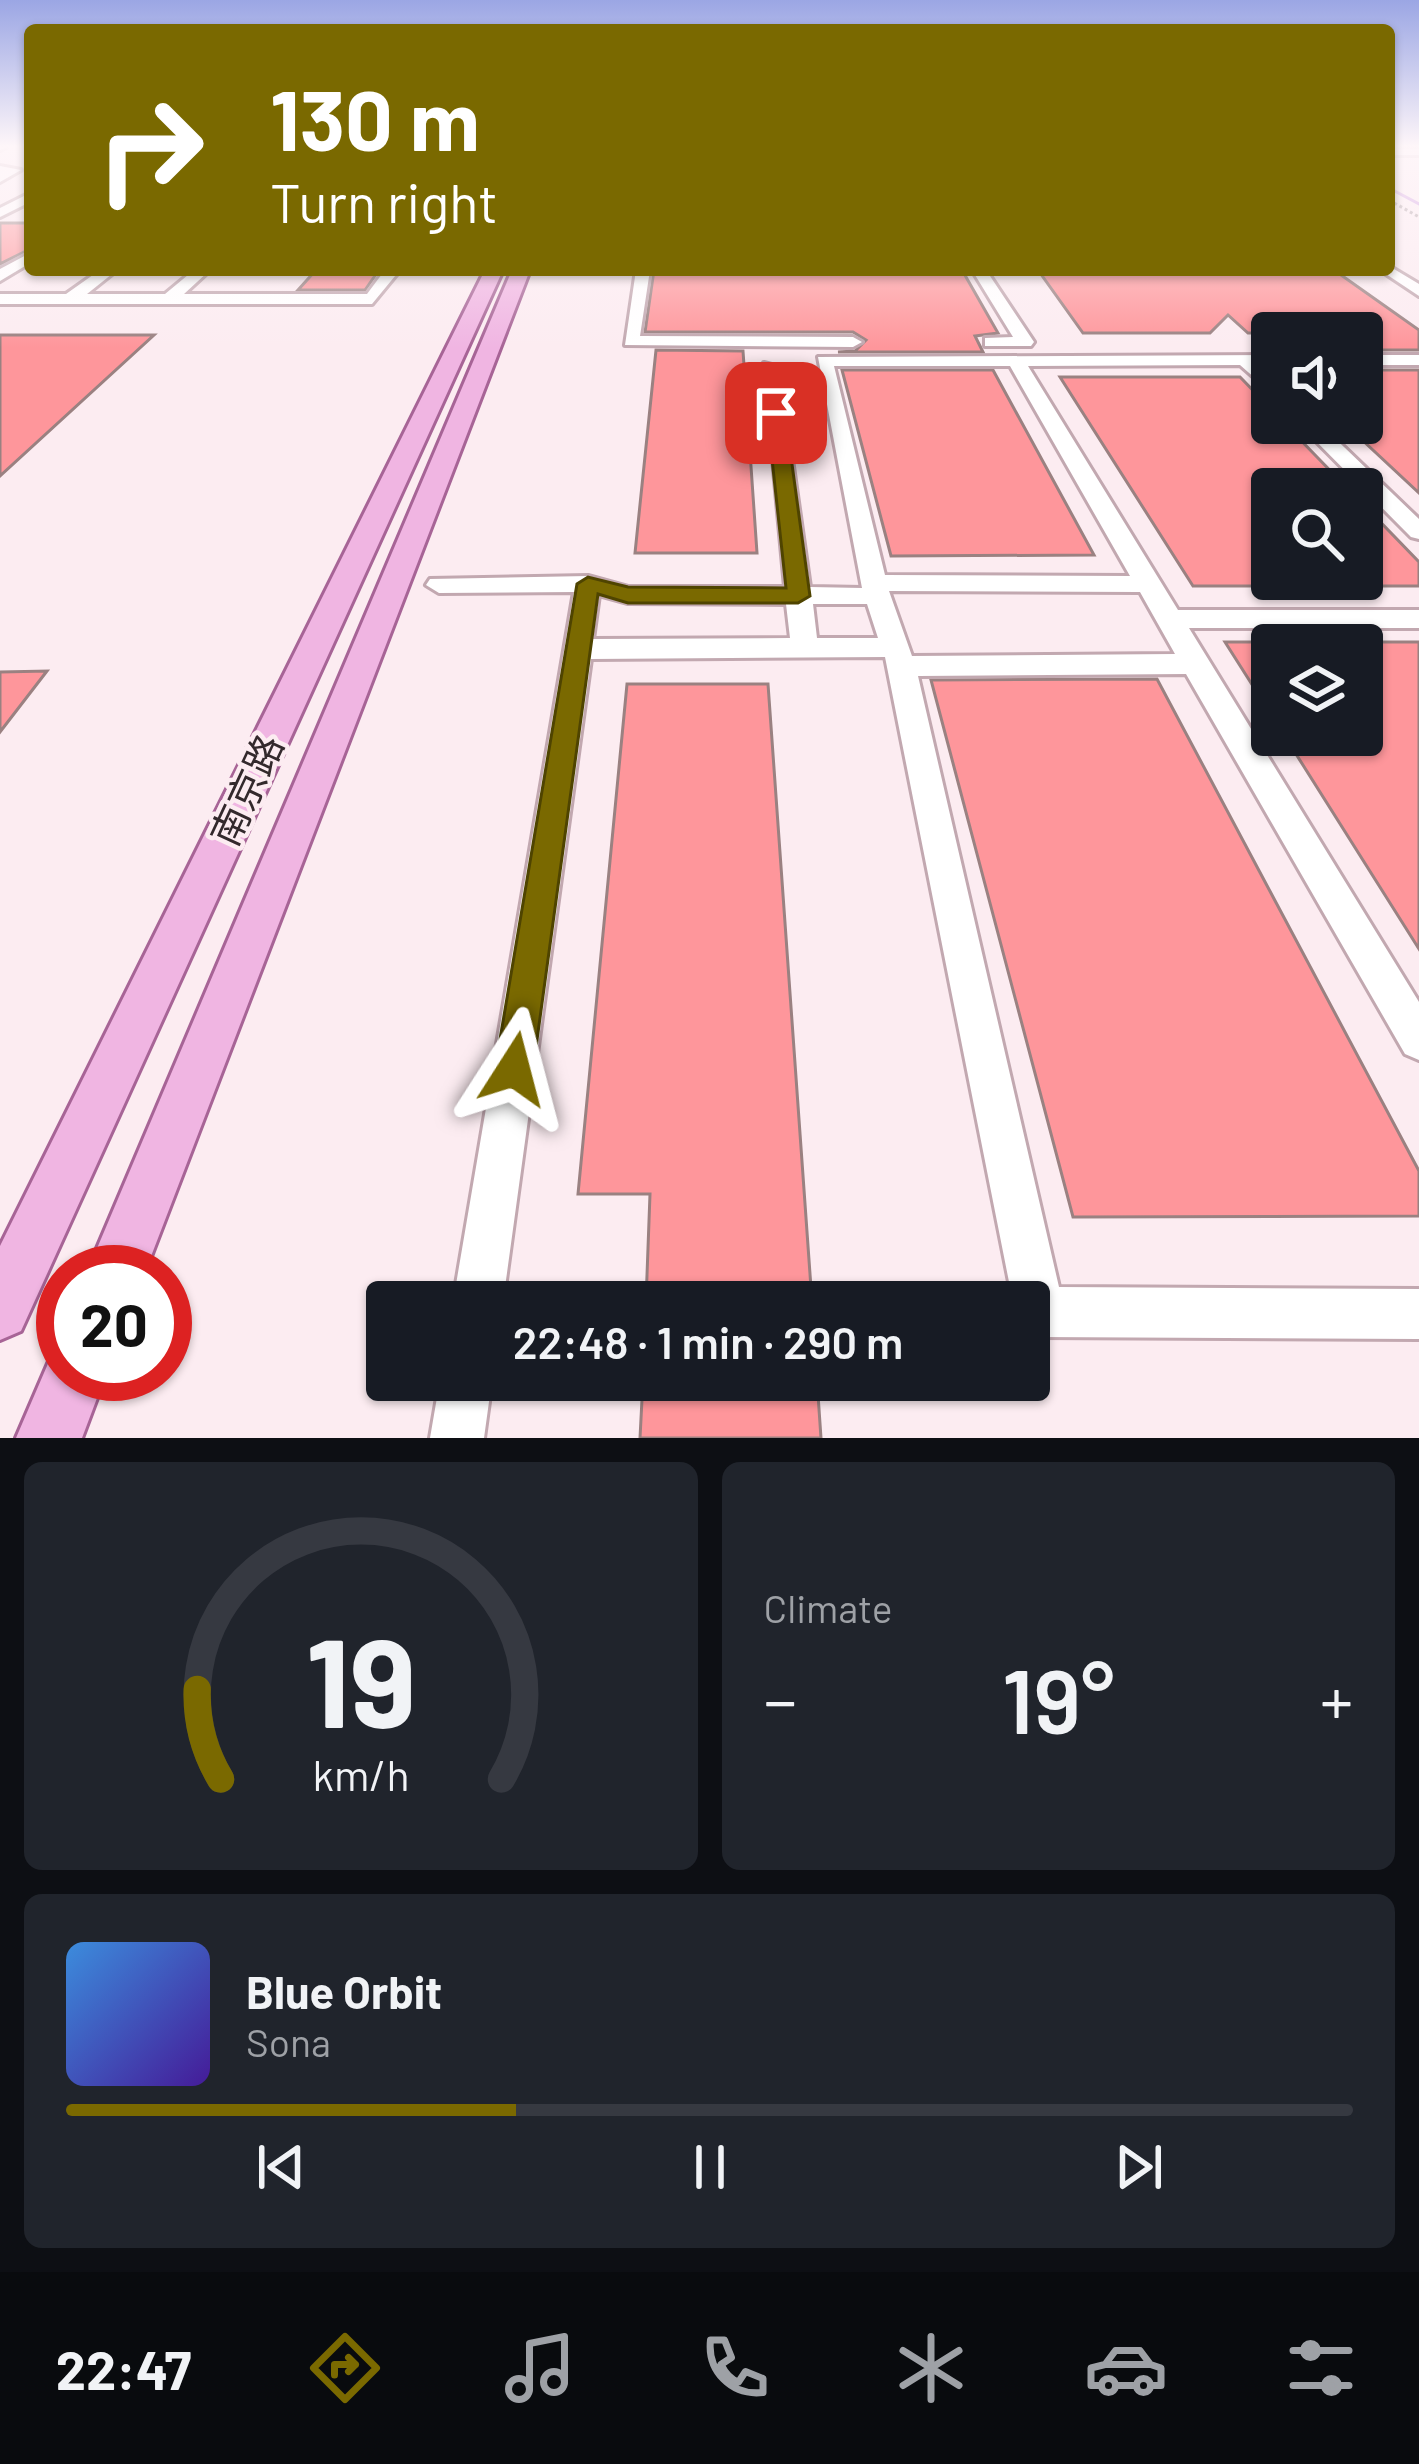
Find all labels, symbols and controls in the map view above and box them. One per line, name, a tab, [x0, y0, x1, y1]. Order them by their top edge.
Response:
text: 130 m	[270, 67, 480, 168]
icon: right	[72, 72, 228, 228]
text: Turn right	[270, 169, 498, 234]
map controls	[1251, 312, 1383, 756]
button: sound	[1251, 312, 1383, 444]
pin	[725, 362, 827, 464]
icon: arrive	[743, 380, 809, 446]
button: search	[1251, 468, 1383, 600]
button: layers	[1251, 624, 1383, 756]
street label: 南京路	[200, 726, 292, 852]
position arrow	[451, 1006, 577, 1132]
speed limit sign: 20	[36, 1245, 192, 1401]
text: 22:48 · 1 min · 290 m	[513, 1314, 903, 1368]
text: Climate	[764, 1584, 893, 1631]
text: 19	[306, 1603, 416, 1753]
text: 19°	[1002, 1644, 1115, 1752]
text: −	[764, 1659, 797, 1738]
text: +	[1320, 1659, 1353, 1738]
text: km/h	[312, 1748, 409, 1800]
text: Blue Orbit	[246, 1964, 442, 2018]
text: Sona	[246, 2018, 331, 2065]
icon: previous	[248, 2134, 314, 2200]
icon: pause	[677, 2134, 743, 2200]
icon: next	[1106, 2134, 1172, 2200]
icon: directions	[303, 2326, 387, 2410]
icon: music	[498, 2326, 582, 2410]
icon: phone	[693, 2326, 777, 2410]
icon: climate	[889, 2326, 973, 2410]
icon: car	[1084, 2326, 1168, 2410]
icon: filters	[1279, 2326, 1363, 2410]
text: 22:47	[56, 2336, 191, 2401]

